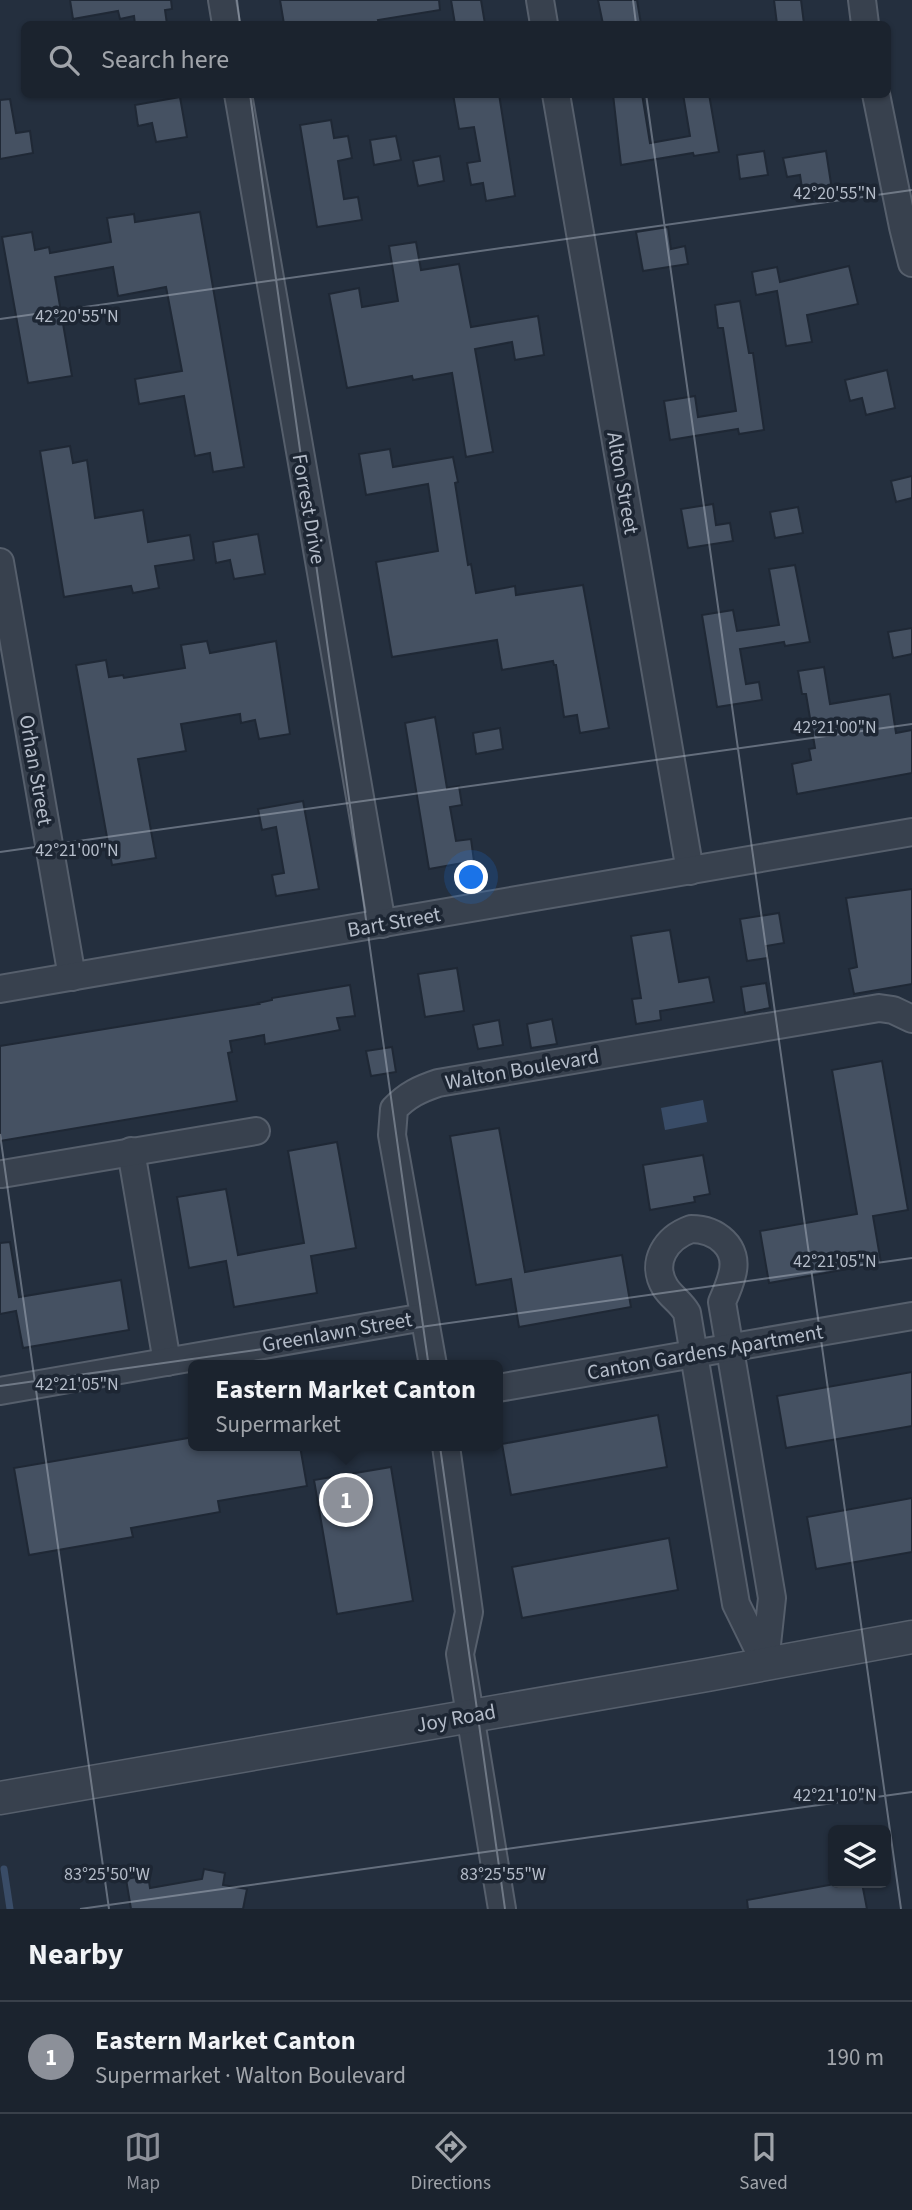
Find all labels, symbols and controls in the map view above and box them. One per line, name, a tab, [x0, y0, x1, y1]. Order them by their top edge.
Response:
search box	[21, 21, 891, 98]
icon: search	[45, 41, 83, 79]
text: Search here	[101, 41, 229, 78]
text: 42°20'55"N	[793, 181, 877, 206]
text: 42°20'55"N	[35, 304, 119, 329]
street label: Alton Street	[599, 430, 647, 536]
street label: Forrest Drive	[285, 452, 333, 566]
street label: Orhan Street	[12, 712, 60, 828]
text: 42°21'00"N	[793, 715, 877, 740]
text: 42°21'00"N	[35, 838, 119, 863]
your location	[454, 860, 488, 894]
street label: Bart Street	[345, 899, 443, 945]
street label: Walton Boulevard	[443, 1041, 601, 1097]
text: 42°21'05"N	[793, 1249, 877, 1274]
street label: Greenlawn Street	[260, 1304, 414, 1360]
street label: Canton Gardens Apartment	[585, 1316, 825, 1388]
popup	[188, 1360, 503, 1451]
text: Eastern Market Canton	[215, 1371, 476, 1408]
text: 42°21'05"N	[35, 1372, 119, 1397]
text: Supermarket	[215, 1408, 341, 1441]
pin: 1	[323, 1474, 369, 1526]
street label: Joy Road	[414, 1696, 498, 1740]
text: 42°21'10"N	[793, 1783, 877, 1808]
map controls	[828, 1825, 891, 1888]
button: layers	[828, 1825, 891, 1888]
text: 83°25'50"W	[64, 1862, 150, 1887]
text: 83°25'55"W	[460, 1862, 546, 1887]
text: Nearby	[28, 1933, 123, 1976]
text: Eastern Market Canton	[95, 2022, 356, 2059]
text: 1	[45, 2041, 57, 2074]
text: 190 m	[826, 2041, 884, 2074]
text: Supermarket · Walton Boulevard	[95, 2059, 406, 2092]
tab: Map	[124, 2128, 162, 2197]
tab: Directions	[411, 2128, 491, 2197]
tab: Saved	[739, 2128, 788, 2197]

